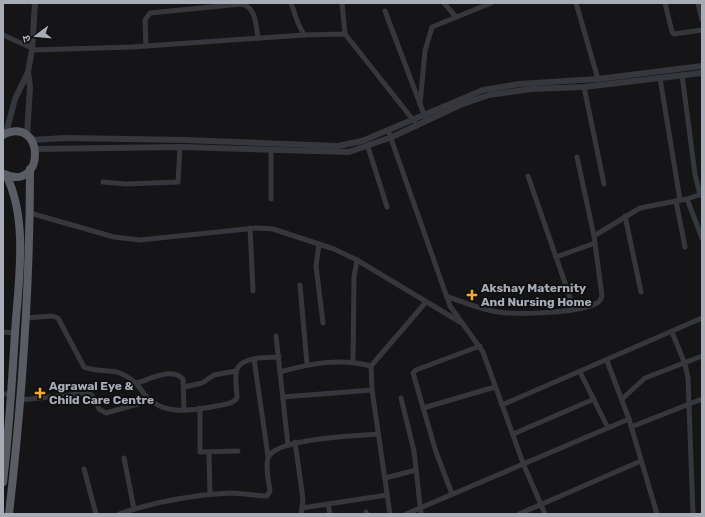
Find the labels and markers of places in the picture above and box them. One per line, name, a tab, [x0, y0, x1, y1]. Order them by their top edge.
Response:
place label: Akshay Maternity And Nursing Home	[481, 281, 592, 309]
marker: Akshay Maternity And Nursing Home	[466, 289, 478, 301]
place label: Agrawal Eye & Child Care Centre	[49, 379, 154, 407]
marker: Agrawal Eye & Child Care Centre	[34, 387, 46, 399]

